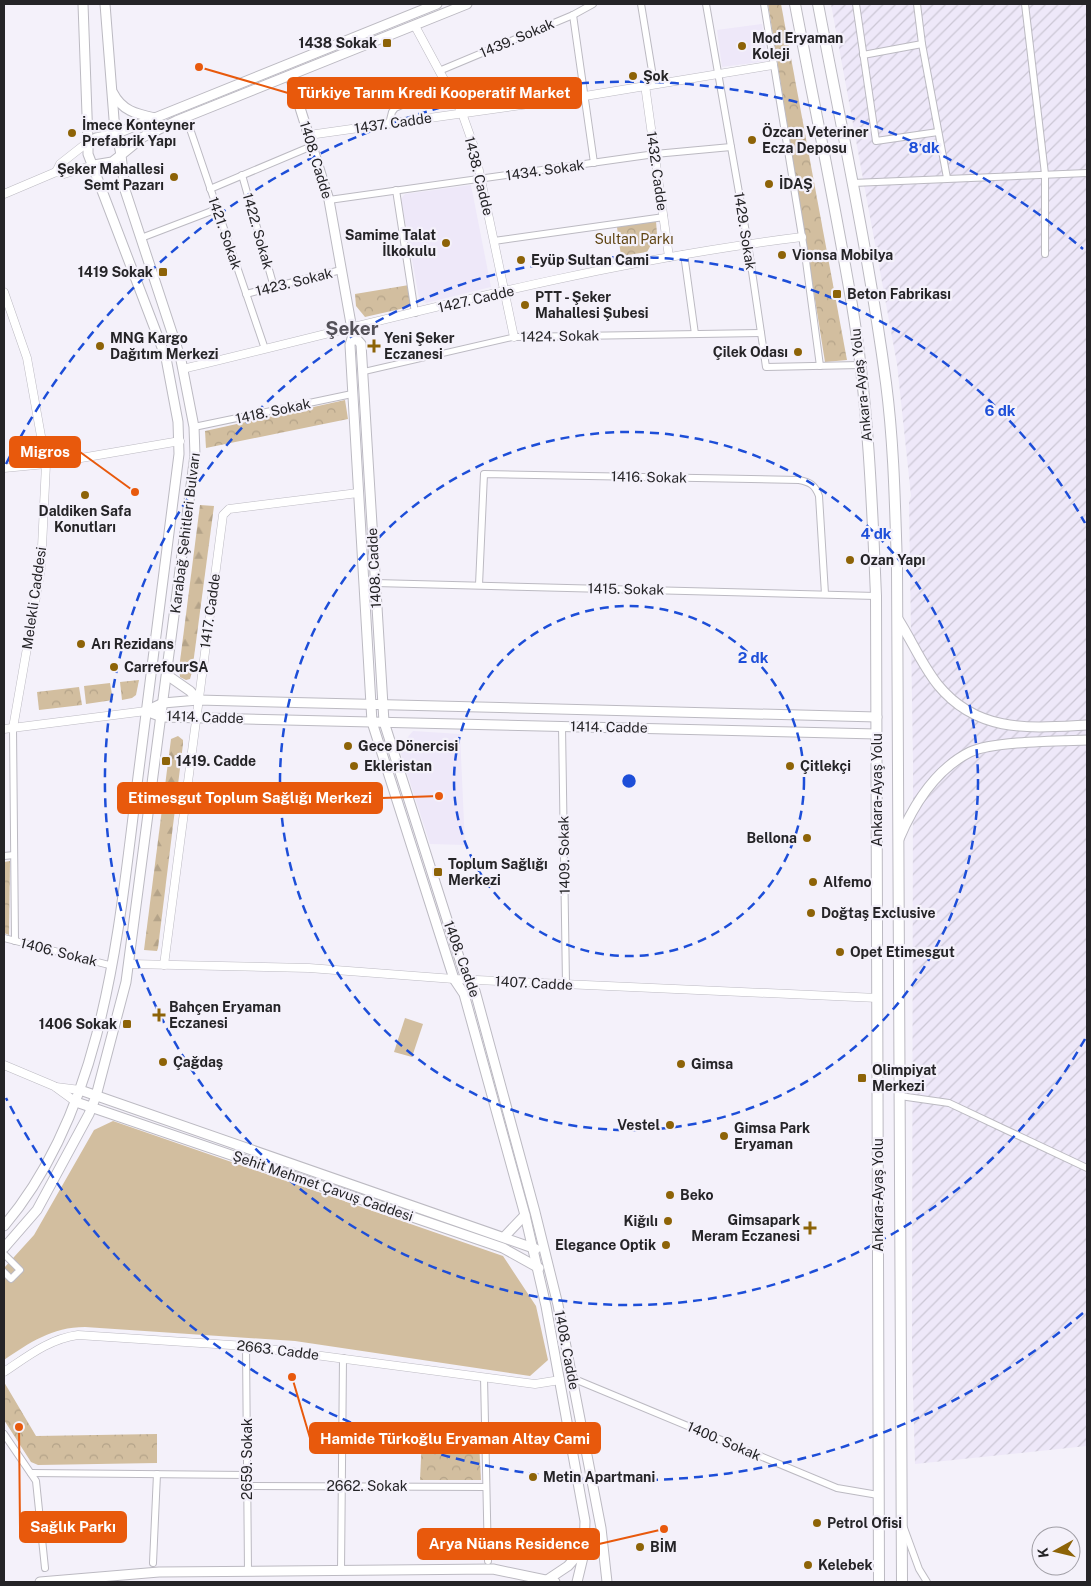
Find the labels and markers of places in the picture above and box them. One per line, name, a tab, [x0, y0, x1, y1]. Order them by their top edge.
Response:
place label: Mod Eryaman Koleji	[752, 30, 843, 62]
place label: 1438 Sokak	[298, 35, 377, 51]
marker: 1438 Sokak	[381, 37, 393, 49]
marker: Mod Eryaman Koleji	[736, 40, 748, 52]
place label: Şok	[643, 68, 669, 84]
marker: Şok	[627, 70, 639, 82]
callout: Türkiye Tarım Kredi Kooperatif Market	[288, 78, 581, 108]
place label: İmece Konteyner Prefabrik Yapı	[82, 116, 195, 149]
place label: Özcan Veteriner Ecza Deposu	[762, 123, 869, 156]
marker: İmece Konteyner Prefabrik Yapı	[66, 127, 78, 139]
marker: Özcan Veteriner Ecza Deposu	[746, 134, 758, 146]
place label: Şeker Mahallesi Semt Pazarı	[57, 161, 164, 193]
marker: Şeker Mahallesi Semt Pazarı	[168, 171, 180, 183]
place label: İDAŞ	[779, 175, 813, 192]
marker: İDAŞ	[763, 178, 775, 190]
place label: Samime Talat İlkokulu	[345, 227, 436, 259]
marker: Samime Talat İlkokulu	[440, 237, 452, 249]
place label: Vionsa Mobilya	[792, 247, 893, 263]
marker: Vionsa Mobilya	[776, 249, 788, 261]
place label: Eyüp Sultan Cami	[531, 252, 649, 268]
marker: Eyüp Sultan Cami	[515, 254, 527, 266]
place label: 1419 Sokak	[78, 264, 153, 280]
marker: 1419 Sokak	[157, 266, 169, 278]
place label: Beton Fabrikası	[847, 286, 951, 302]
marker: Beton Fabrikası	[831, 288, 843, 300]
place label: PTT - Şeker Mahallesi Şubesi	[535, 289, 649, 321]
marker: PTT - Şeker Mahallesi Şubesi	[519, 299, 531, 311]
place label: MNG Kargo Dağıtım Merkezi	[110, 330, 219, 362]
place label: Yeni Şeker Eczanesi	[384, 330, 455, 362]
marker: MNG Kargo Dağıtım Merkezi	[94, 340, 106, 352]
marker: Yeni Şeker Eczanesi	[368, 340, 380, 352]
place label: Çilek Odası	[713, 344, 788, 360]
marker: Çilek Odası	[792, 346, 804, 358]
callout: Migros	[10, 437, 80, 467]
marker: Daldiken Safa Konutları	[79, 489, 91, 501]
place label: Daldiken Safa Konutları	[39, 503, 132, 535]
place label: Ozan Yapı	[860, 552, 926, 568]
marker: Ozan Yapı	[844, 554, 856, 566]
place label: Arı Rezidans	[91, 636, 174, 652]
marker: Arı Rezidans	[75, 638, 87, 650]
place label: CarrefourSA	[124, 659, 209, 675]
marker: CarrefourSA	[108, 661, 120, 673]
place label: Gece Dönercisi	[358, 738, 458, 754]
marker: Gece Dönercisi	[342, 740, 354, 752]
place label: 1419. Cadde	[176, 753, 256, 769]
marker: 1419. Cadde	[160, 755, 172, 767]
place label: Ekleristan	[364, 758, 432, 774]
place label: Çitlekçi	[800, 758, 851, 774]
marker: Ekleristan	[348, 760, 360, 772]
marker: Çitlekçi	[784, 760, 796, 772]
centre of rings	[620, 772, 638, 790]
callout: Etimesgut Toplum Sağlığı Merkezi	[118, 783, 382, 813]
place label: Bellona	[746, 830, 797, 846]
marker: Bellona	[801, 832, 813, 844]
place label: Toplum Sağlığı Merkezi	[448, 856, 548, 888]
marker: Toplum Sağlığı Merkezi	[432, 866, 444, 878]
place label: Alfemo	[823, 874, 872, 890]
marker: Alfemo	[807, 876, 819, 888]
place label: Doğtaş Exclusive	[821, 905, 936, 921]
marker: Doğtaş Exclusive	[805, 907, 817, 919]
place label: Opet Etimesgut	[850, 944, 955, 960]
marker: Opet Etimesgut	[834, 946, 846, 958]
place label: Bahçen Eryaman Eczanesi	[169, 999, 281, 1031]
marker: Bahçen Eryaman Eczanesi	[153, 1009, 165, 1021]
place label: 1406 Sokak	[39, 1016, 117, 1032]
marker: 1406 Sokak	[121, 1018, 133, 1030]
place label: Çağdaş	[173, 1054, 223, 1070]
marker: Çağdaş	[157, 1056, 169, 1068]
place label: Gimsa	[691, 1056, 733, 1072]
marker: Gimsa	[675, 1058, 687, 1070]
place label: Olimpiyat Merkezi	[872, 1062, 937, 1094]
marker: Olimpiyat Merkezi	[856, 1072, 868, 1084]
place label: Vestel	[617, 1117, 660, 1133]
marker: Vestel	[664, 1119, 676, 1131]
place label: Gimsa Park Eryaman	[734, 1120, 810, 1152]
marker: Gimsa Park Eryaman	[718, 1130, 730, 1142]
place label: Beko	[680, 1187, 714, 1203]
marker: Beko	[664, 1189, 676, 1201]
place label: Gimsapark Meram Eczanesi	[691, 1212, 800, 1244]
place label: Kiğılı	[623, 1213, 658, 1229]
marker: Kiğılı	[662, 1215, 674, 1227]
marker: Gimsapark Meram Eczanesi	[804, 1222, 816, 1234]
place label: Elegance Optik	[555, 1237, 656, 1253]
marker: Elegance Optik	[660, 1239, 672, 1251]
callout: Hamide Türkoğlu Eryaman Altay Cami	[310, 1423, 600, 1453]
place label: Metin Apartmani	[543, 1469, 655, 1485]
marker: Metin Apartmani	[527, 1471, 539, 1483]
callout: Sağlık Parkı	[20, 1512, 126, 1542]
place label: Petrol Ofisi	[827, 1515, 902, 1531]
marker: Petrol Ofisi	[811, 1517, 823, 1529]
callout: Arya Nüans Residence	[418, 1529, 599, 1559]
place label: BİM	[650, 1538, 677, 1555]
marker: BİM	[634, 1541, 646, 1553]
place label: Kelebek	[818, 1557, 873, 1573]
marker: Kelebek	[802, 1559, 814, 1571]

